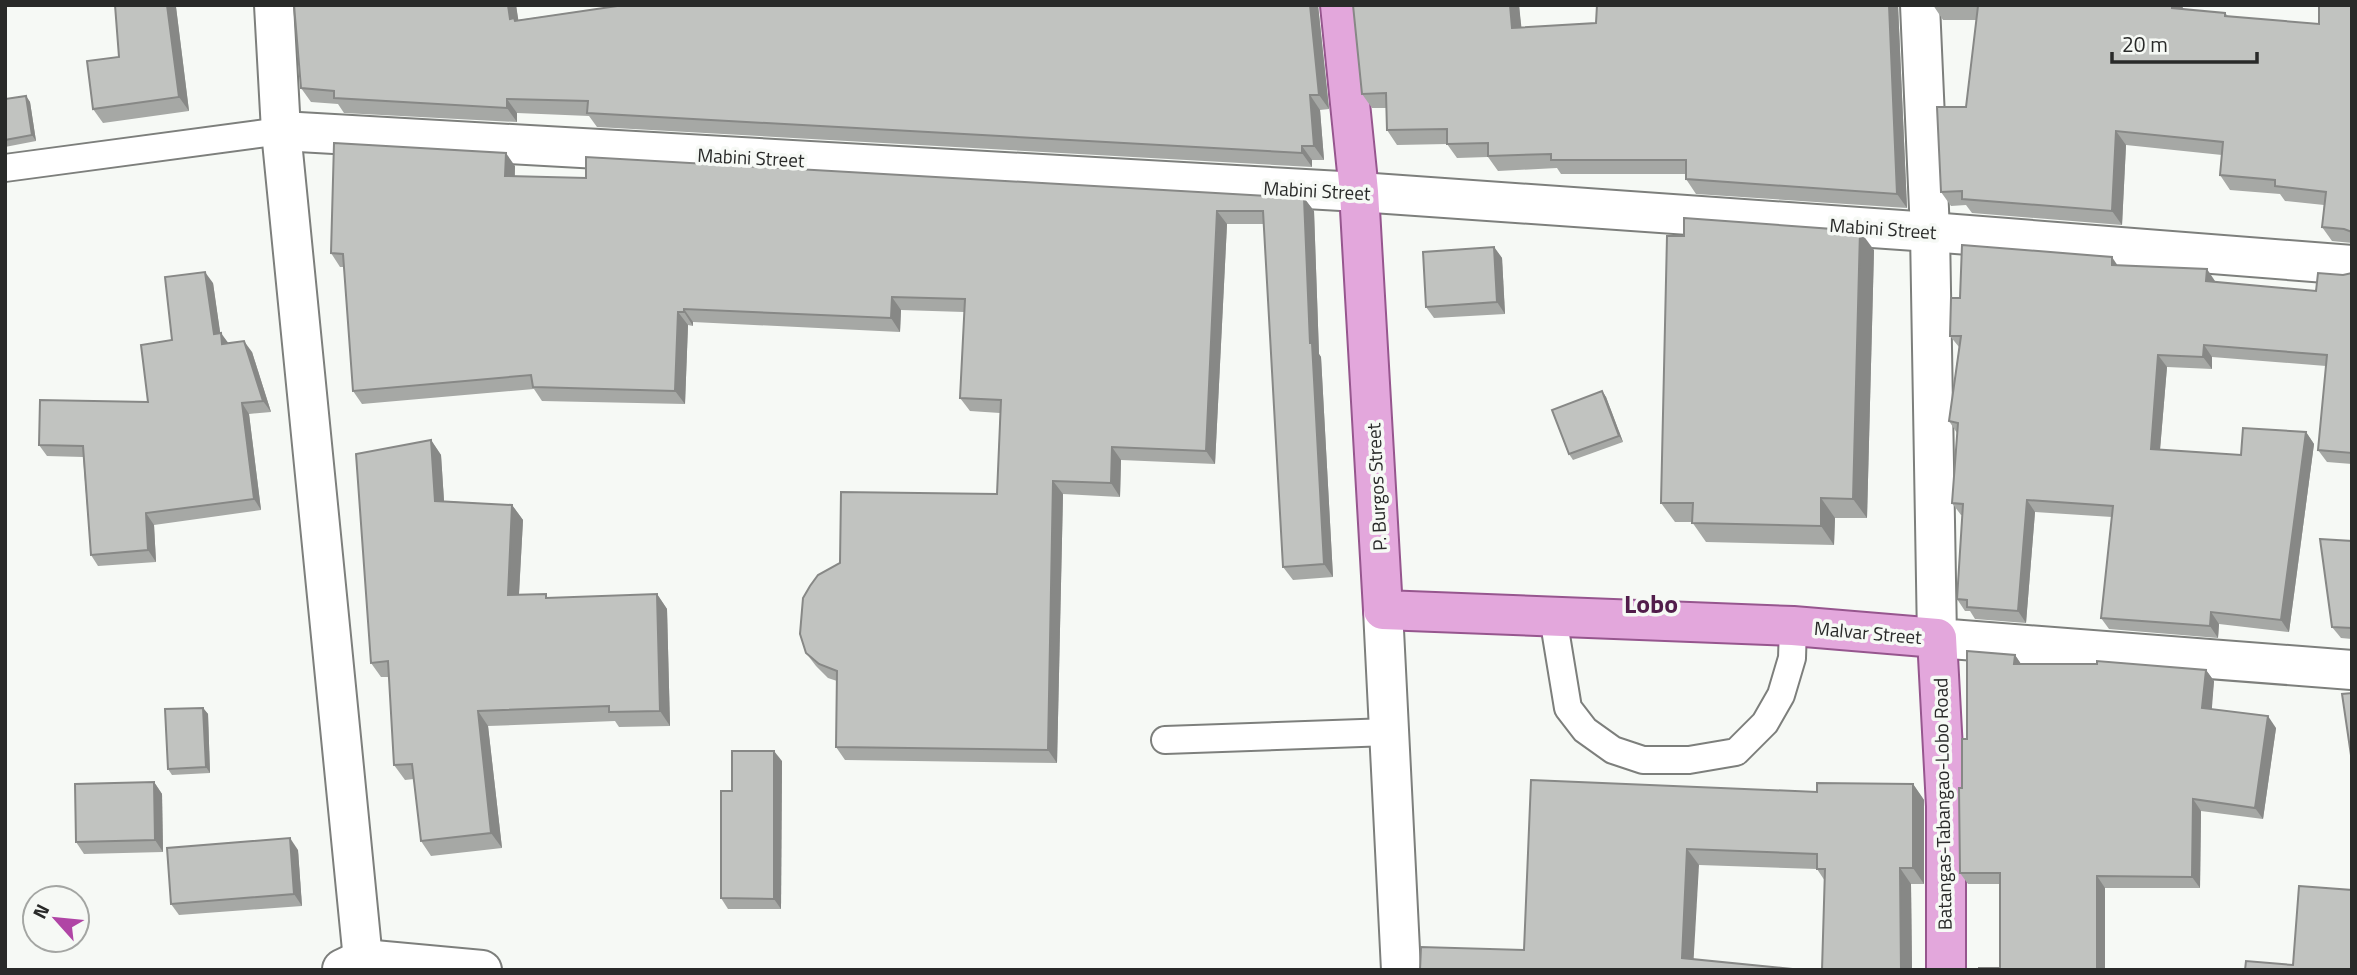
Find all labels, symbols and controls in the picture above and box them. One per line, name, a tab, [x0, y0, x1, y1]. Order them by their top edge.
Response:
scale bar	[2112, 21, 2257, 65]
text: 20 m	[2122, 28, 2168, 60]
street label: Mabini Street	[697, 140, 806, 174]
street label: Mabini Street	[1263, 173, 1372, 207]
street label: Mabini Street	[1829, 210, 1938, 246]
street label: P. Burgos Street	[1358, 422, 1394, 552]
district label: Lobo	[1624, 584, 1678, 623]
street label: Malvar Street	[1813, 613, 1923, 651]
street label: Batangas-Tabangao-Lobo Road	[1925, 678, 1959, 930]
north arrow	[21, 884, 91, 954]
text: N	[24, 899, 56, 924]

